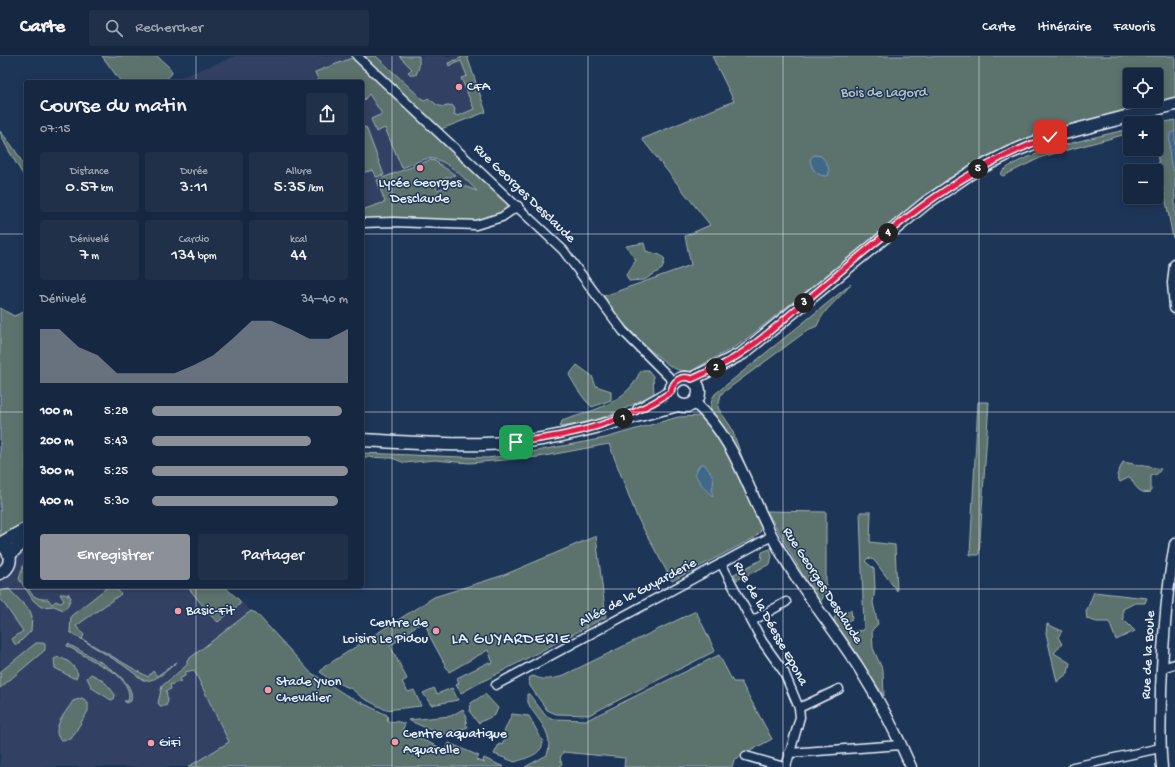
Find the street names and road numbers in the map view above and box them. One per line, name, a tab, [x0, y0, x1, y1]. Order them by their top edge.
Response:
street label: Rue Georges Desclaude	[469, 141, 579, 248]
street label: Rue Georges Desclaude	[778, 525, 866, 648]
street label: Allée de la Guyarderie	[576, 554, 700, 631]
street label: Rue de la Déesse Epona	[729, 559, 812, 690]
street label: Rue de la Boule	[1138, 610, 1160, 700]

